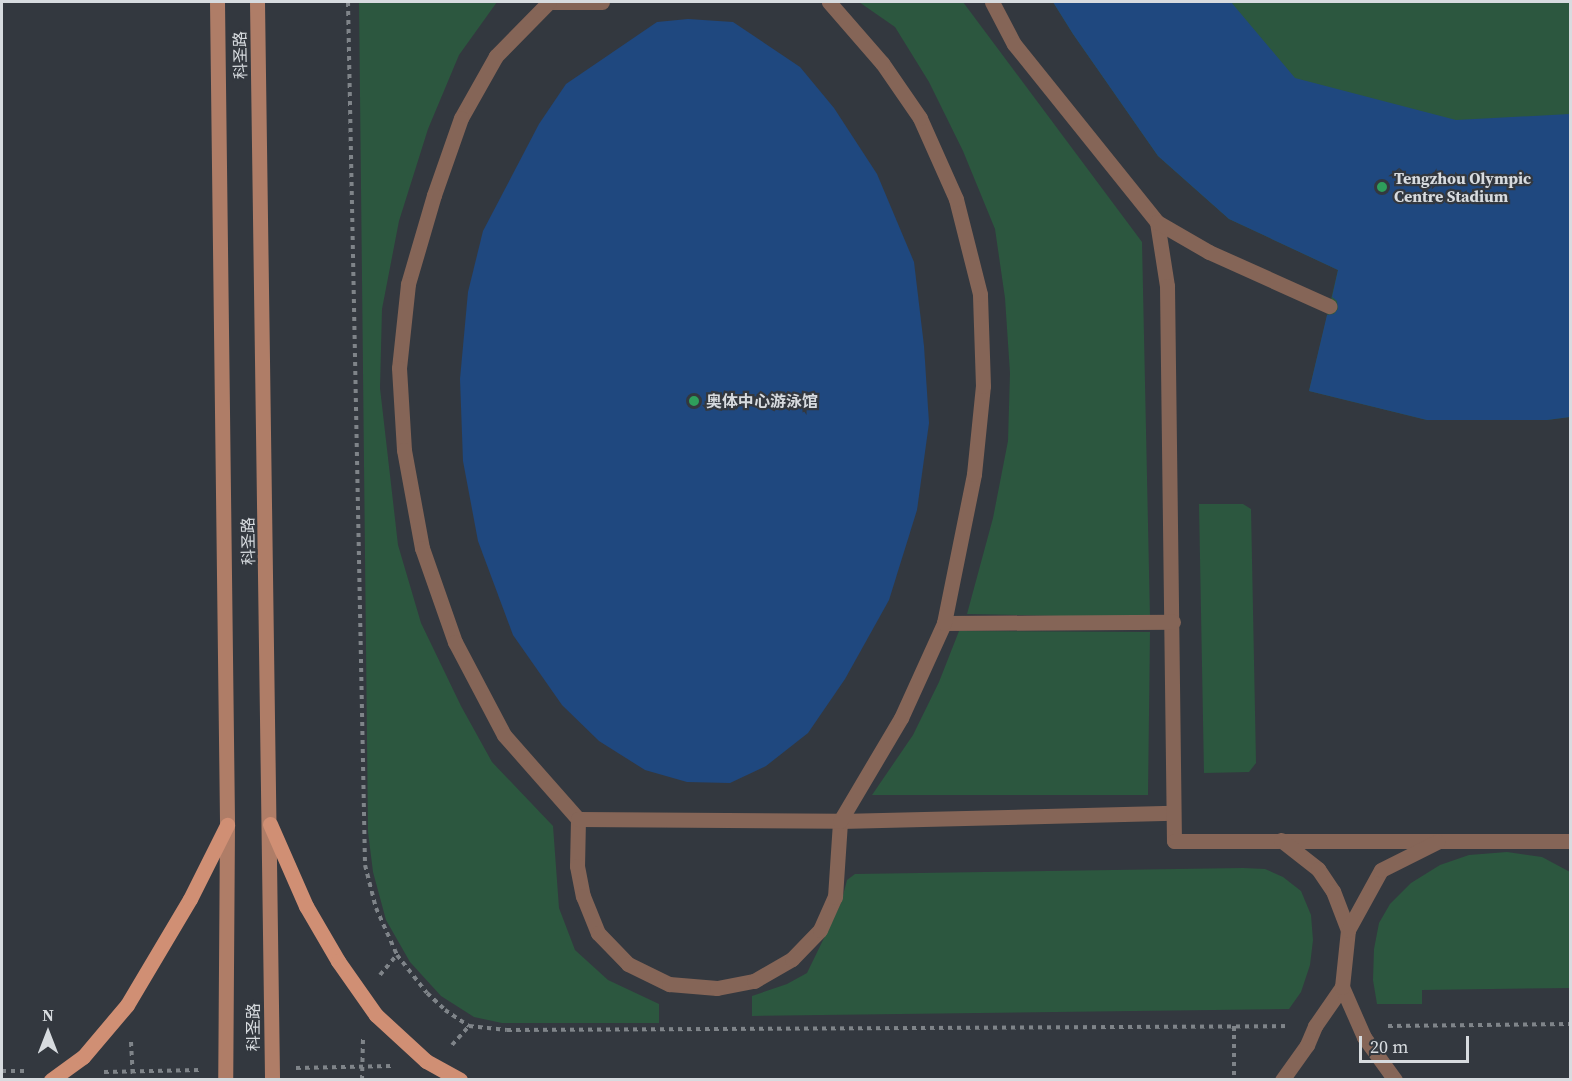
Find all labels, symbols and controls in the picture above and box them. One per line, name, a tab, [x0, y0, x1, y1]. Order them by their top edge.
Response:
street label: 科圣路	[230, 31, 250, 79]
place label: Tengzhou Olympic Centre Stadium	[1394, 168, 1531, 206]
marker: Tengzhou Olympic Centre Stadium	[1375, 180, 1389, 194]
place label: 奥体中心游泳馆	[706, 391, 818, 411]
marker: 奥体中心游泳馆	[687, 394, 701, 408]
street label: 科圣路	[238, 517, 258, 565]
north arrow	[18, 1003, 78, 1063]
street label: 科圣路	[243, 1003, 263, 1051]
text: N	[42, 1004, 54, 1026]
scale bar	[1362, 1024, 1472, 1062]
text: 20 m	[1370, 1034, 1408, 1059]

